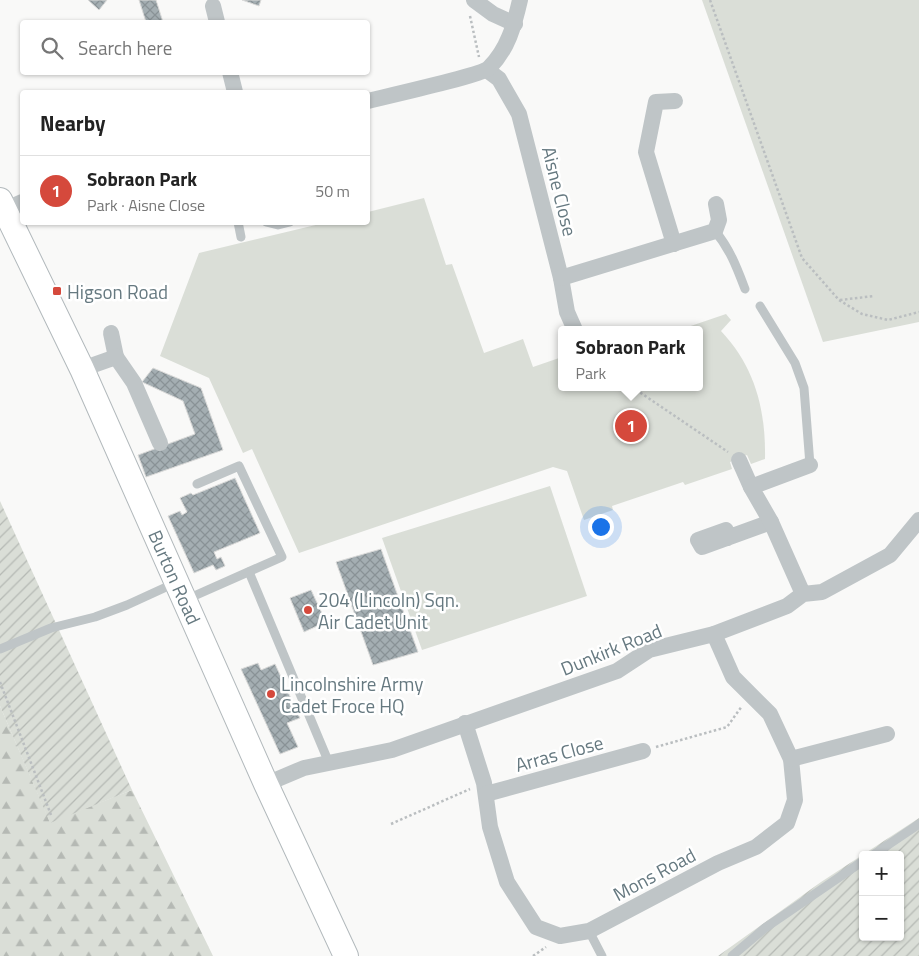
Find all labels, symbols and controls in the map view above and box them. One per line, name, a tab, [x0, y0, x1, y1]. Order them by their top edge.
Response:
search box	[20, 20, 370, 75]
text: Search here	[78, 33, 172, 62]
icon: search	[38, 34, 66, 62]
text: Nearby	[40, 107, 105, 139]
street label: Aisne Close	[535, 143, 585, 239]
text: Sobraon Park	[87, 164, 197, 193]
text: 1	[52, 179, 60, 203]
text: 50 m	[315, 179, 350, 203]
text: Park · Aisne Close	[87, 193, 205, 217]
place label: Higson Road	[67, 277, 168, 306]
marker: Higson Road	[51, 285, 63, 297]
popup	[558, 326, 703, 391]
text: Sobraon Park	[575, 332, 686, 361]
text: Park	[575, 361, 606, 385]
pin: 1	[615, 407, 647, 445]
your location	[588, 514, 614, 540]
street label: Burton Road	[141, 525, 209, 629]
place label: 204 (Lincoln) Sqn. Air Cadet Unit	[318, 585, 459, 636]
marker: 204 (Lincoln) Sqn. Air Cadet Unit	[302, 604, 314, 616]
street label: Dunkirk Road	[556, 616, 666, 682]
place label: Lincolnshire Army Cadet Froce HQ	[281, 669, 423, 720]
marker: Lincolnshire Army Cadet Froce HQ	[265, 688, 277, 700]
street label: Arras Close	[512, 727, 606, 779]
street label: Mons Road	[607, 840, 701, 908]
map controls	[859, 851, 904, 941]
button: +	[859, 851, 904, 896]
button: −	[859, 896, 904, 941]

